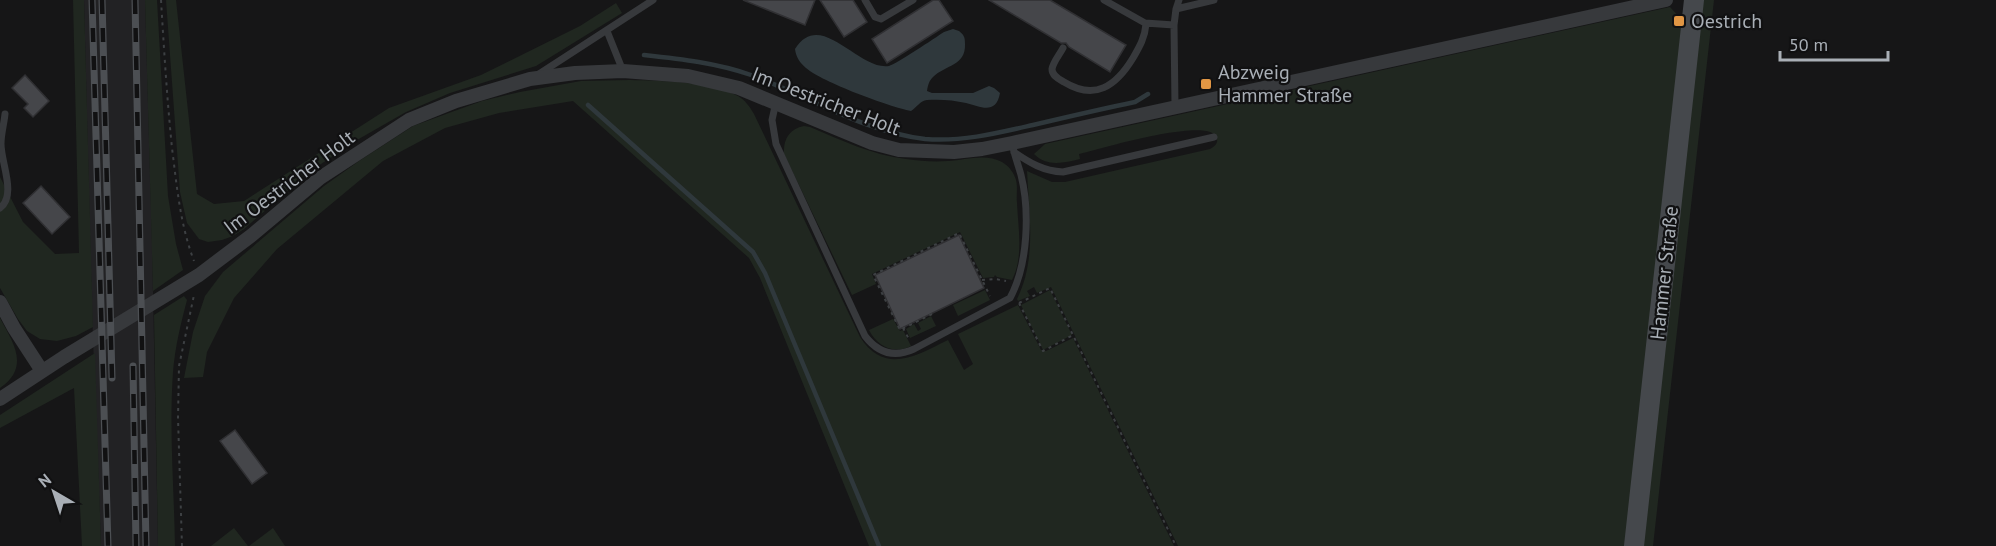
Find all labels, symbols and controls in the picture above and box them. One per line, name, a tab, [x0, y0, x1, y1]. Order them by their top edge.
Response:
place label: Oestrich	[1691, 8, 1762, 34]
marker: Oestrich	[1672, 14, 1686, 28]
scale bar	[1780, 24, 1888, 62]
text: 50 m	[1789, 33, 1828, 56]
place label: Abzweig Hammer Straße	[1218, 59, 1352, 108]
street label: Im Oestricher Holt	[748, 61, 904, 141]
marker: Abzweig Hammer Straße	[1199, 77, 1213, 91]
street label: Im Oestricher Holt	[218, 124, 360, 240]
street label: Hammer Straße	[1644, 205, 1684, 341]
north arrow	[24, 462, 84, 522]
text: N	[34, 469, 55, 491]

